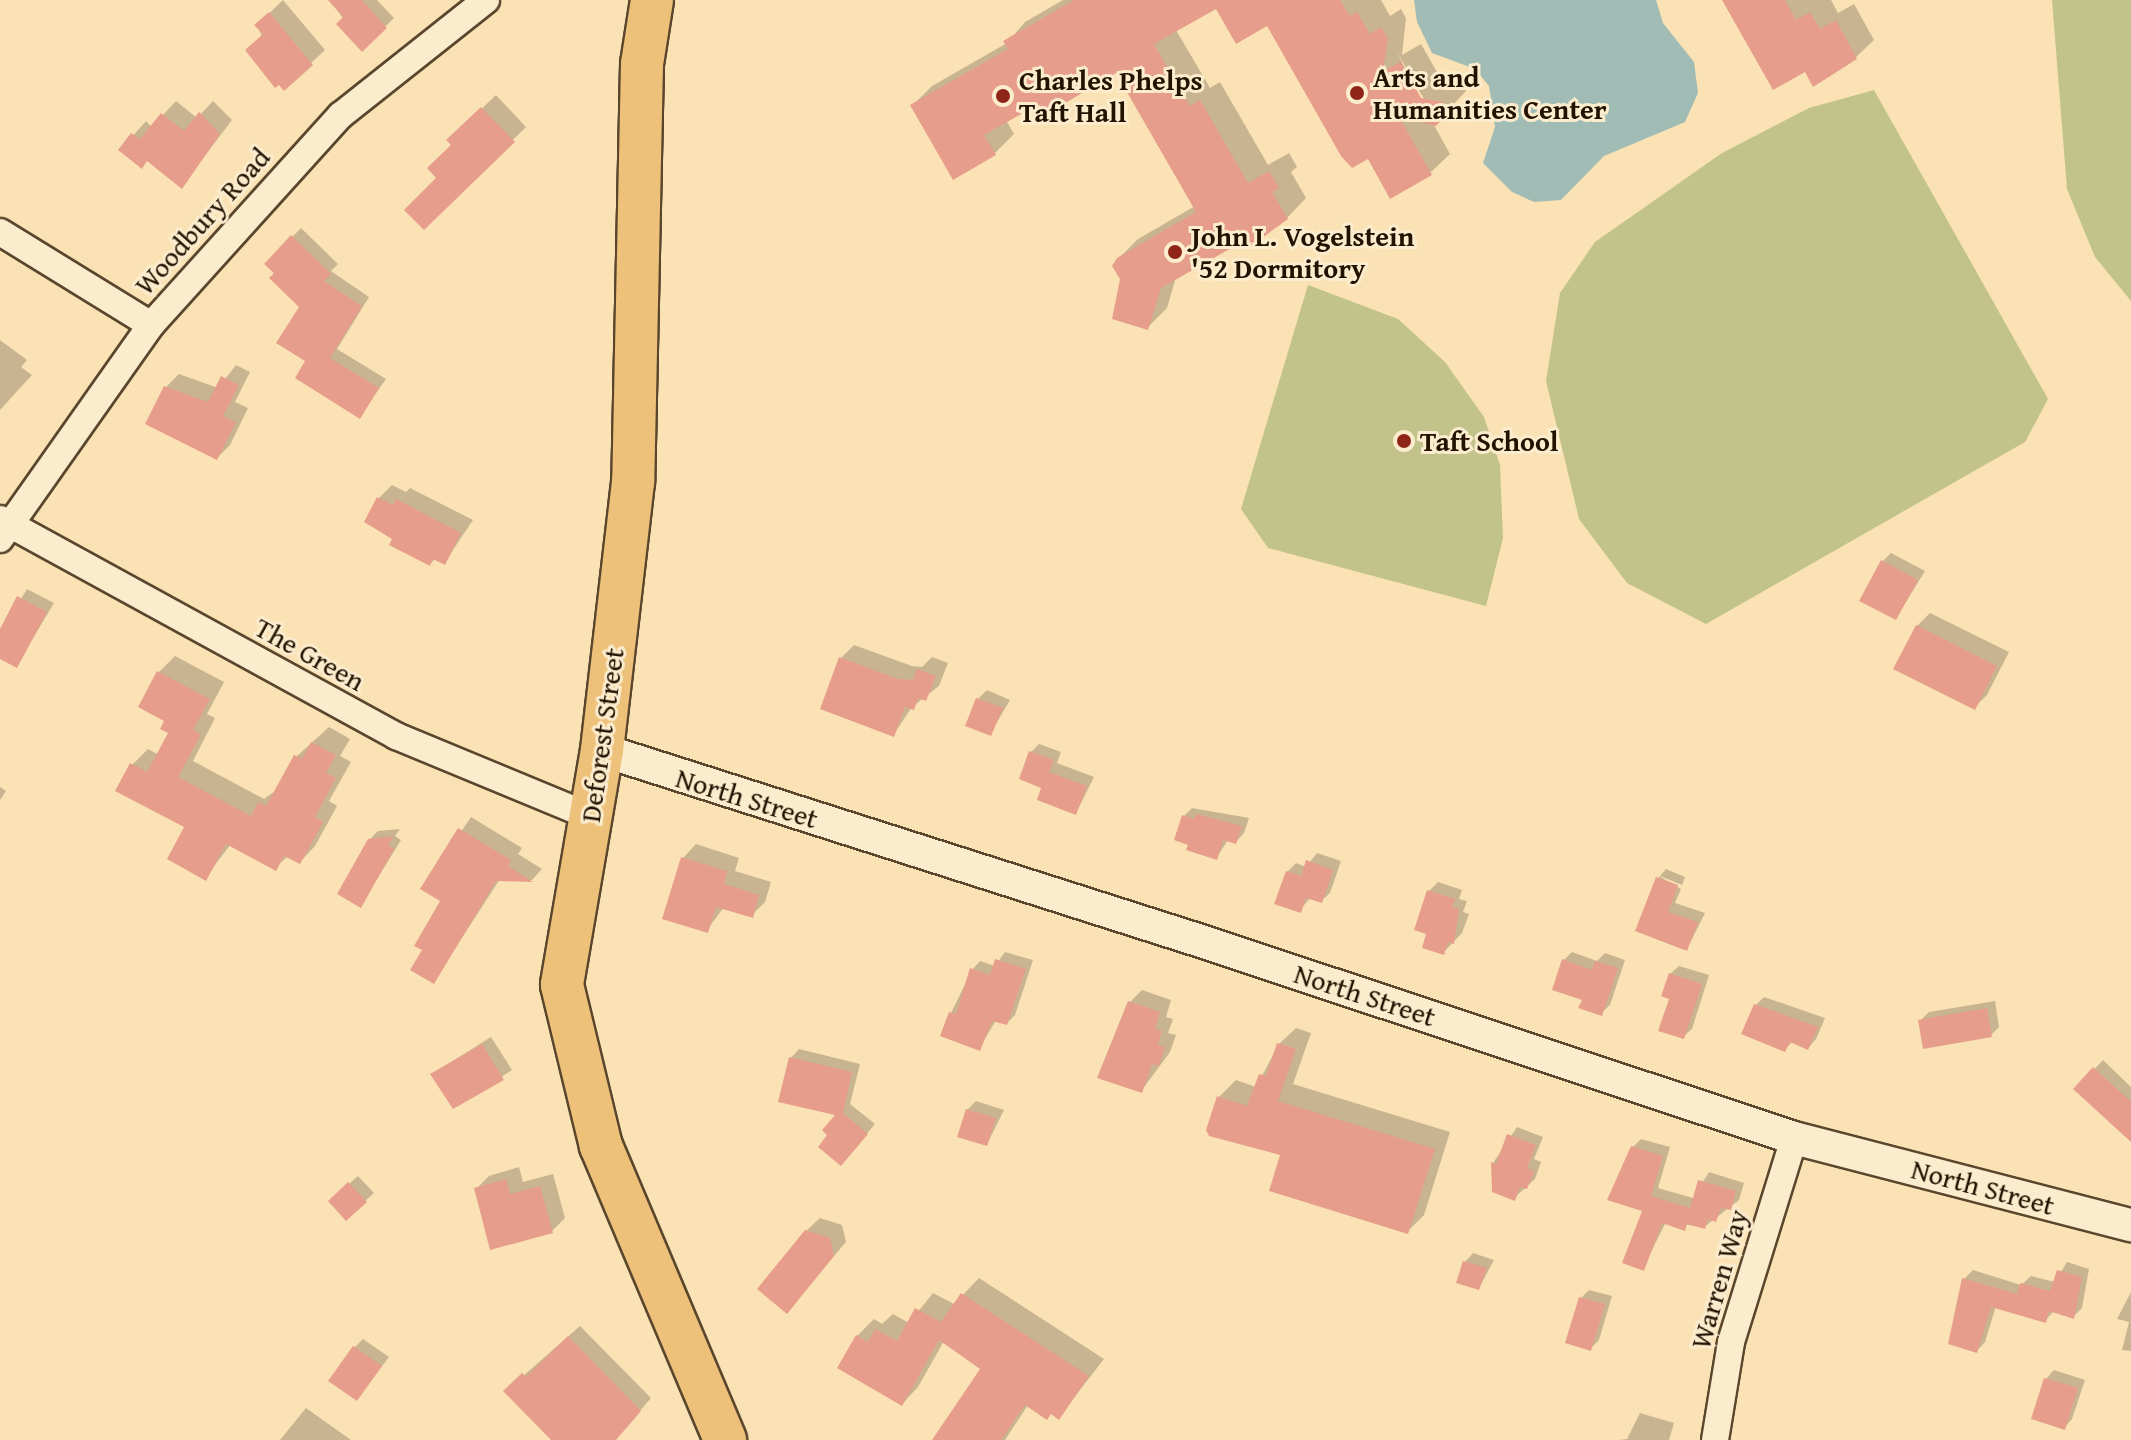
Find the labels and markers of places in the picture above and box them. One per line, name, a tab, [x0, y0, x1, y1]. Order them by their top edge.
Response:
place label: Arts and Humanities Center	[1373, 60, 1607, 126]
place label: Charles Phelps Taft Hall	[1019, 63, 1202, 129]
marker: Arts and Humanities Center	[1348, 84, 1366, 102]
marker: Charles Phelps Taft Hall	[994, 87, 1012, 105]
place label: John L. Vogelstein '52 Dormitory	[1191, 219, 1414, 285]
marker: John L. Vogelstein '52 Dormitory	[1166, 243, 1184, 261]
place label: Taft School	[1420, 424, 1559, 458]
marker: Taft School	[1395, 432, 1413, 450]

